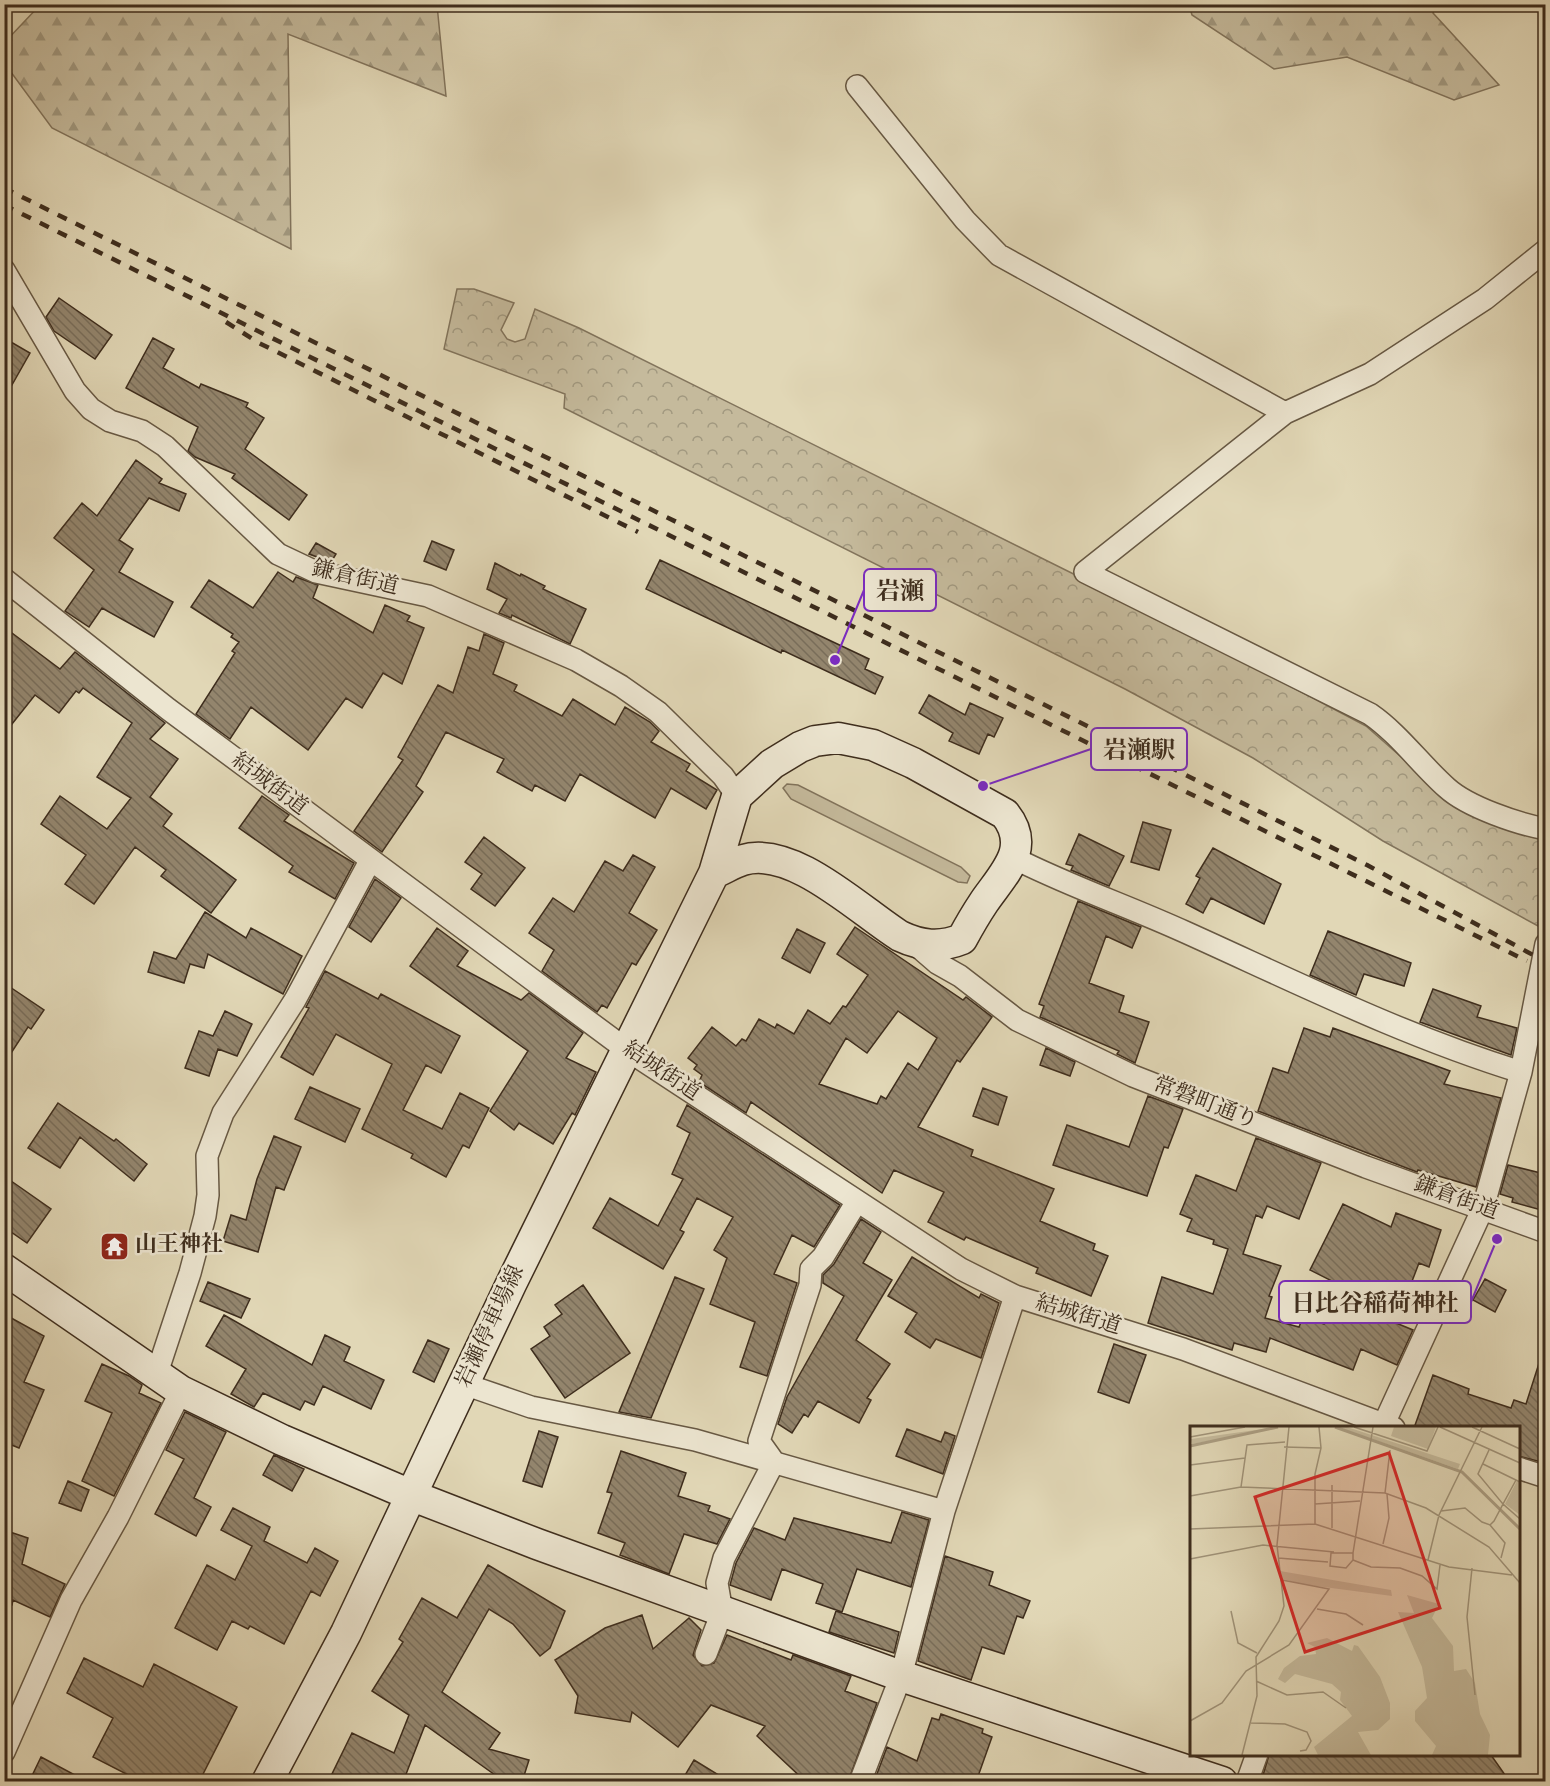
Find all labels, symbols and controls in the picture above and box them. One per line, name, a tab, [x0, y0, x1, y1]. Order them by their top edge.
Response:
street label: 鎌倉街道	[309, 554, 401, 604]
callout: 岩瀬	[864, 569, 936, 611]
text: 岩瀬	[876, 576, 924, 610]
callout: 岩瀬駅	[1091, 728, 1187, 770]
text: 岩瀬駅	[1103, 735, 1175, 769]
street label: 結城街道	[224, 746, 314, 824]
street label: 結城街道	[616, 1034, 706, 1110]
street label: 常磐町通り	[1148, 1069, 1262, 1139]
street label: 鎌倉街道	[1409, 1169, 1503, 1229]
temple icon: 山王神社	[98, 1230, 130, 1262]
place label: 山王神社	[135, 1230, 223, 1262]
street label: 岩瀬停車場線	[449, 1260, 533, 1394]
callout: 日比谷稲荷神社	[1279, 1281, 1471, 1323]
street label: 結城街道	[1031, 1288, 1125, 1344]
text: 日比谷稲荷神社	[1291, 1288, 1459, 1322]
inset map	[1190, 1426, 1520, 1756]

